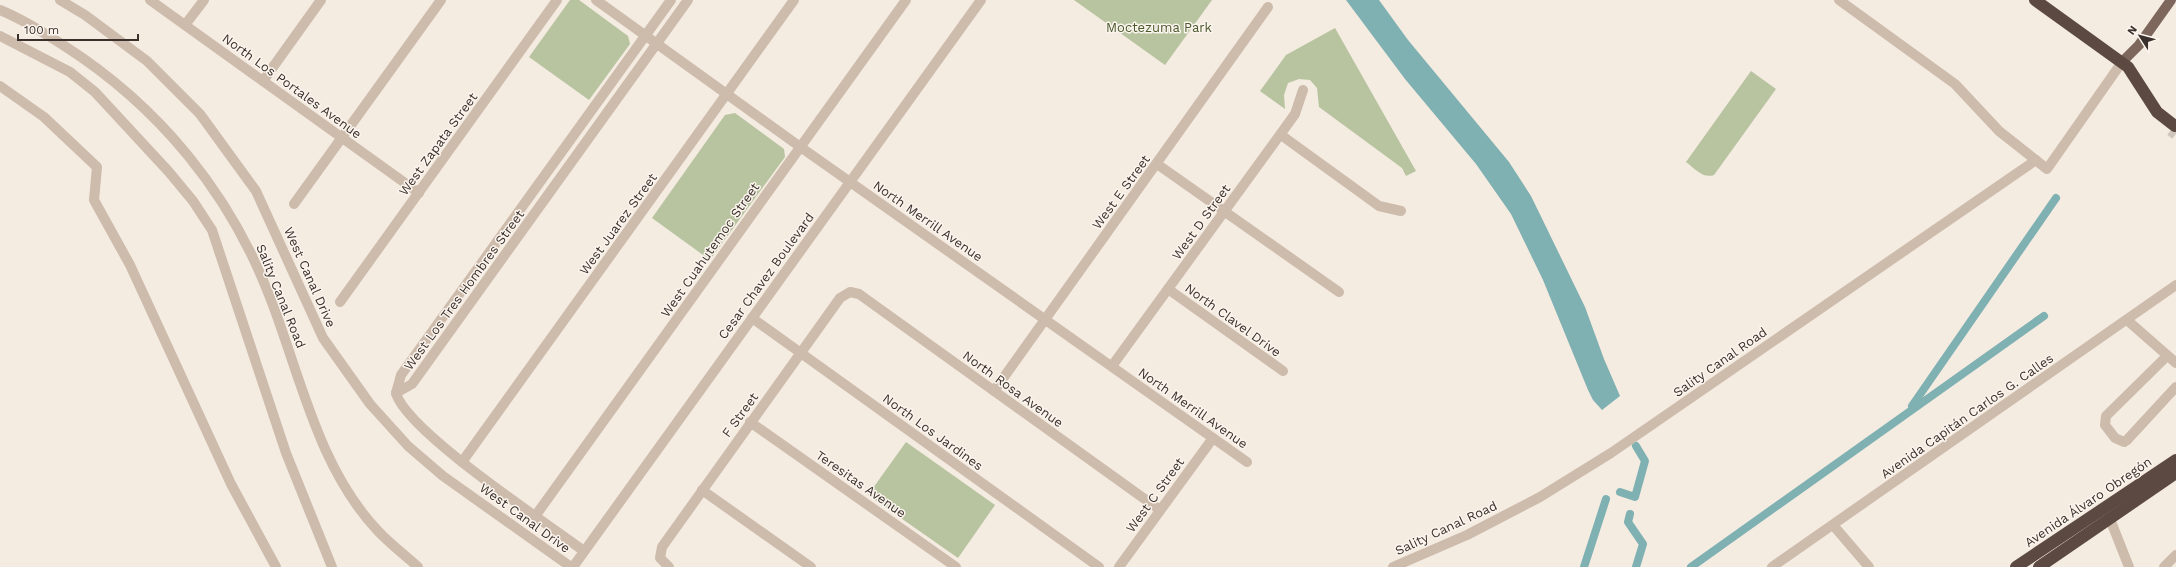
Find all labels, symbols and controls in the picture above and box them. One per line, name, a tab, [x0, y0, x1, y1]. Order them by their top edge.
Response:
scale bar	[18, 16, 138, 42]
north arrow	[2120, 16, 2160, 56]
park label: Moctezuma Park	[1106, 20, 1213, 35]
text: 100 m	[24, 23, 59, 37]
text: N	[2125, 23, 2140, 38]
street label: North Los Portales Avenue	[220, 30, 364, 142]
street label: West Zapata Street	[396, 89, 481, 198]
street label: West E Street	[1089, 151, 1153, 232]
street label: West Juarez Street	[576, 170, 660, 278]
street label: North Merrill Avenue	[870, 178, 986, 264]
street label: West Cuahutemoc Street	[658, 179, 763, 320]
street label: West D Street	[1169, 181, 1234, 263]
street label: West Los Tres Hombres Street	[401, 207, 527, 373]
street label: Cesar Chavez Boulevard	[715, 210, 817, 342]
street label: West Canal Drive	[281, 224, 339, 330]
street label: Sality Canal Road	[253, 242, 309, 350]
street label: North Clavel Drive	[1182, 280, 1284, 360]
street label: Sality Canal Road	[1670, 324, 1770, 400]
street label: North Rosa Avenue	[960, 348, 1066, 430]
street label: Avenida Capitán Carlos G. Calles	[1878, 350, 2056, 482]
street label: North Merrill Avenue	[1135, 365, 1251, 451]
street label: F Street	[719, 389, 761, 440]
street label: North Los Jardines	[880, 391, 986, 473]
street label: Teresitas Avenue	[813, 447, 909, 521]
street label: Avenida Álvaro Obregón	[2021, 453, 2154, 550]
street label: West C Street	[1123, 454, 1187, 535]
street label: West Canal Drive	[477, 480, 573, 556]
street label: Sality Canal Road	[1393, 498, 1499, 558]

